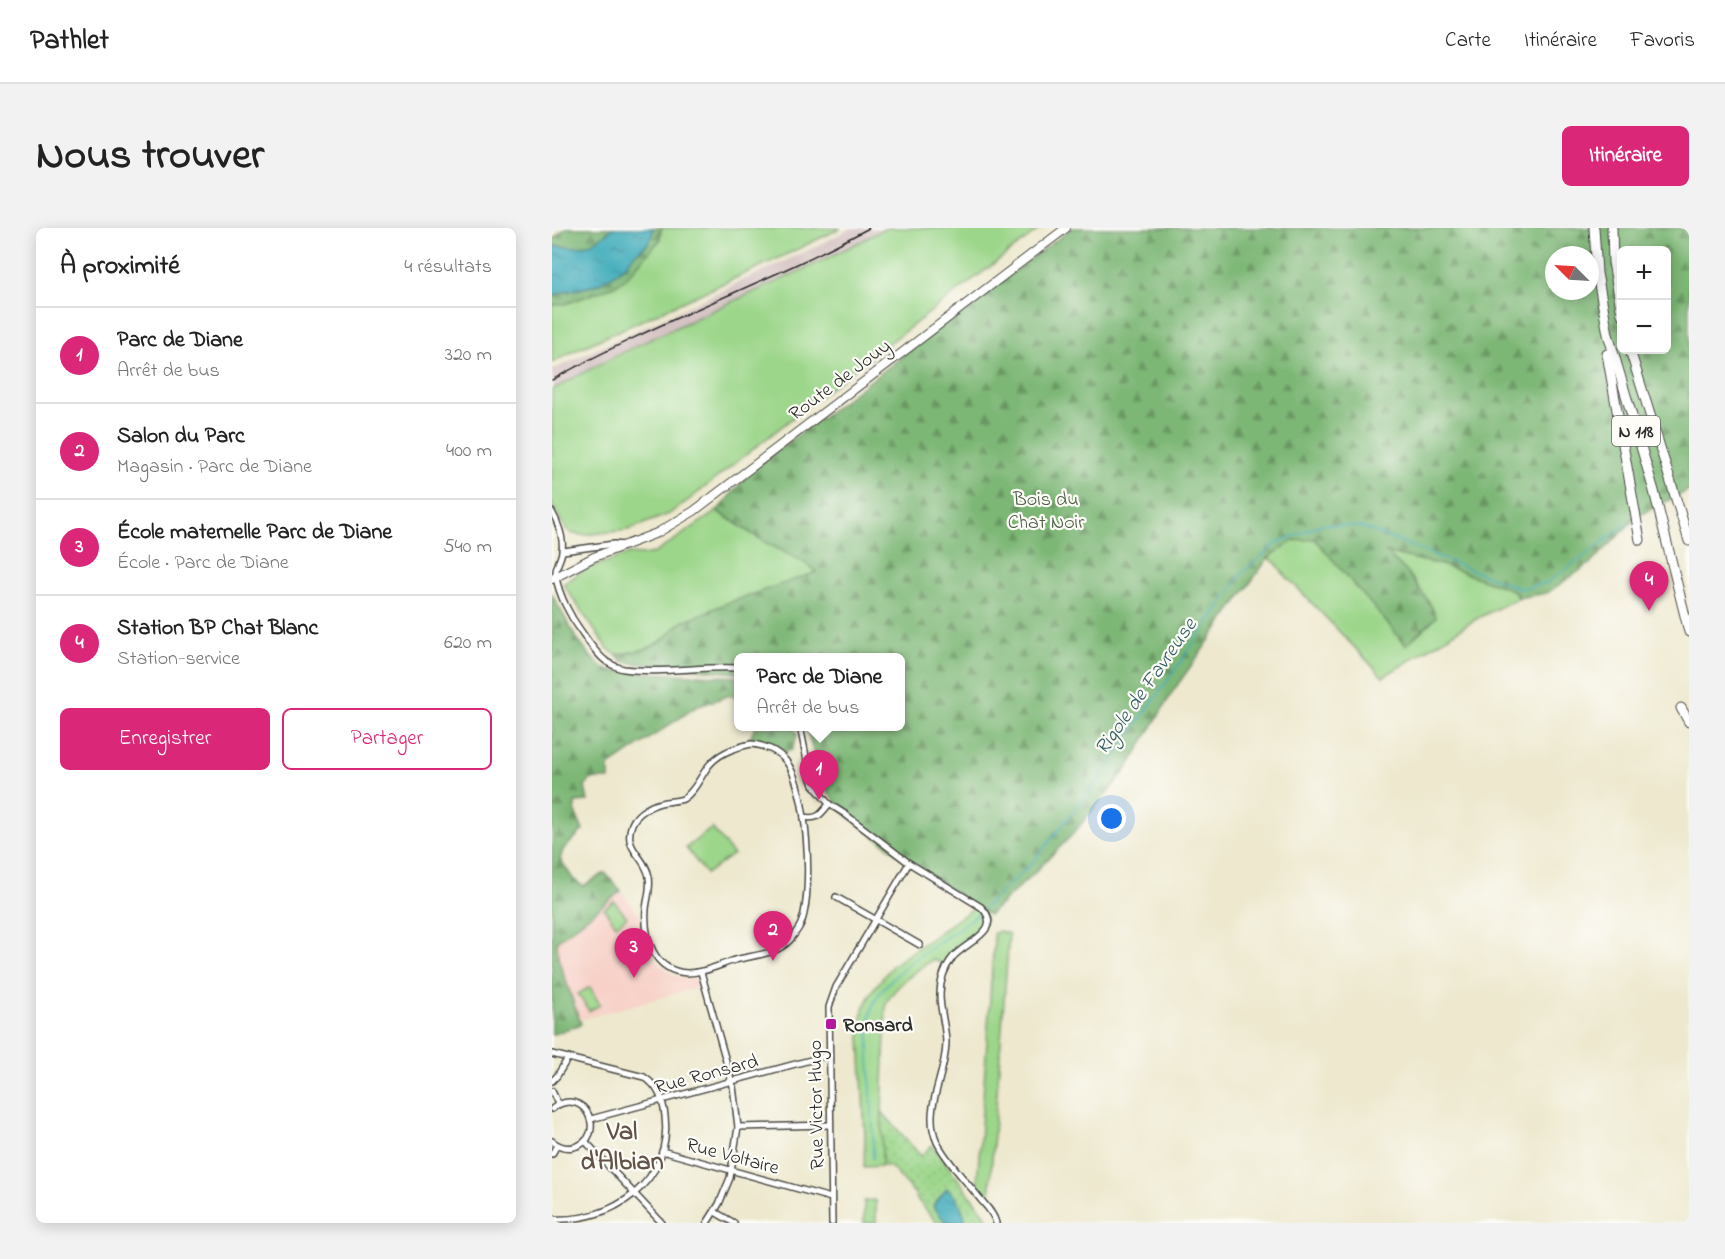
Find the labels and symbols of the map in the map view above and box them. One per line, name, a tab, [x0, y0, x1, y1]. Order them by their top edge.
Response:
north arrow	[1545, 246, 1599, 300]
street label: Route de Jouy	[783, 333, 898, 429]
road number: N 118	[1612, 416, 1660, 446]
park label: Bois du Chat Noir	[1008, 486, 1085, 538]
pin: 4	[1630, 562, 1668, 611]
water label: Rigole de Favreuse	[1088, 611, 1207, 762]
pin: 1	[800, 750, 838, 800]
your location	[1097, 804, 1126, 833]
pin: 2	[754, 912, 792, 961]
pin: 3	[614, 928, 653, 978]
place label: Ronsard	[843, 1012, 913, 1041]
marker: Ronsard	[824, 1017, 838, 1031]
street label: Rue Victor Hugo	[802, 1040, 834, 1170]
street label: Rue Ronsard	[652, 1048, 762, 1103]
district label: Val d'Albian	[581, 1114, 664, 1182]
street label: Rue Voltaire	[683, 1131, 782, 1184]

